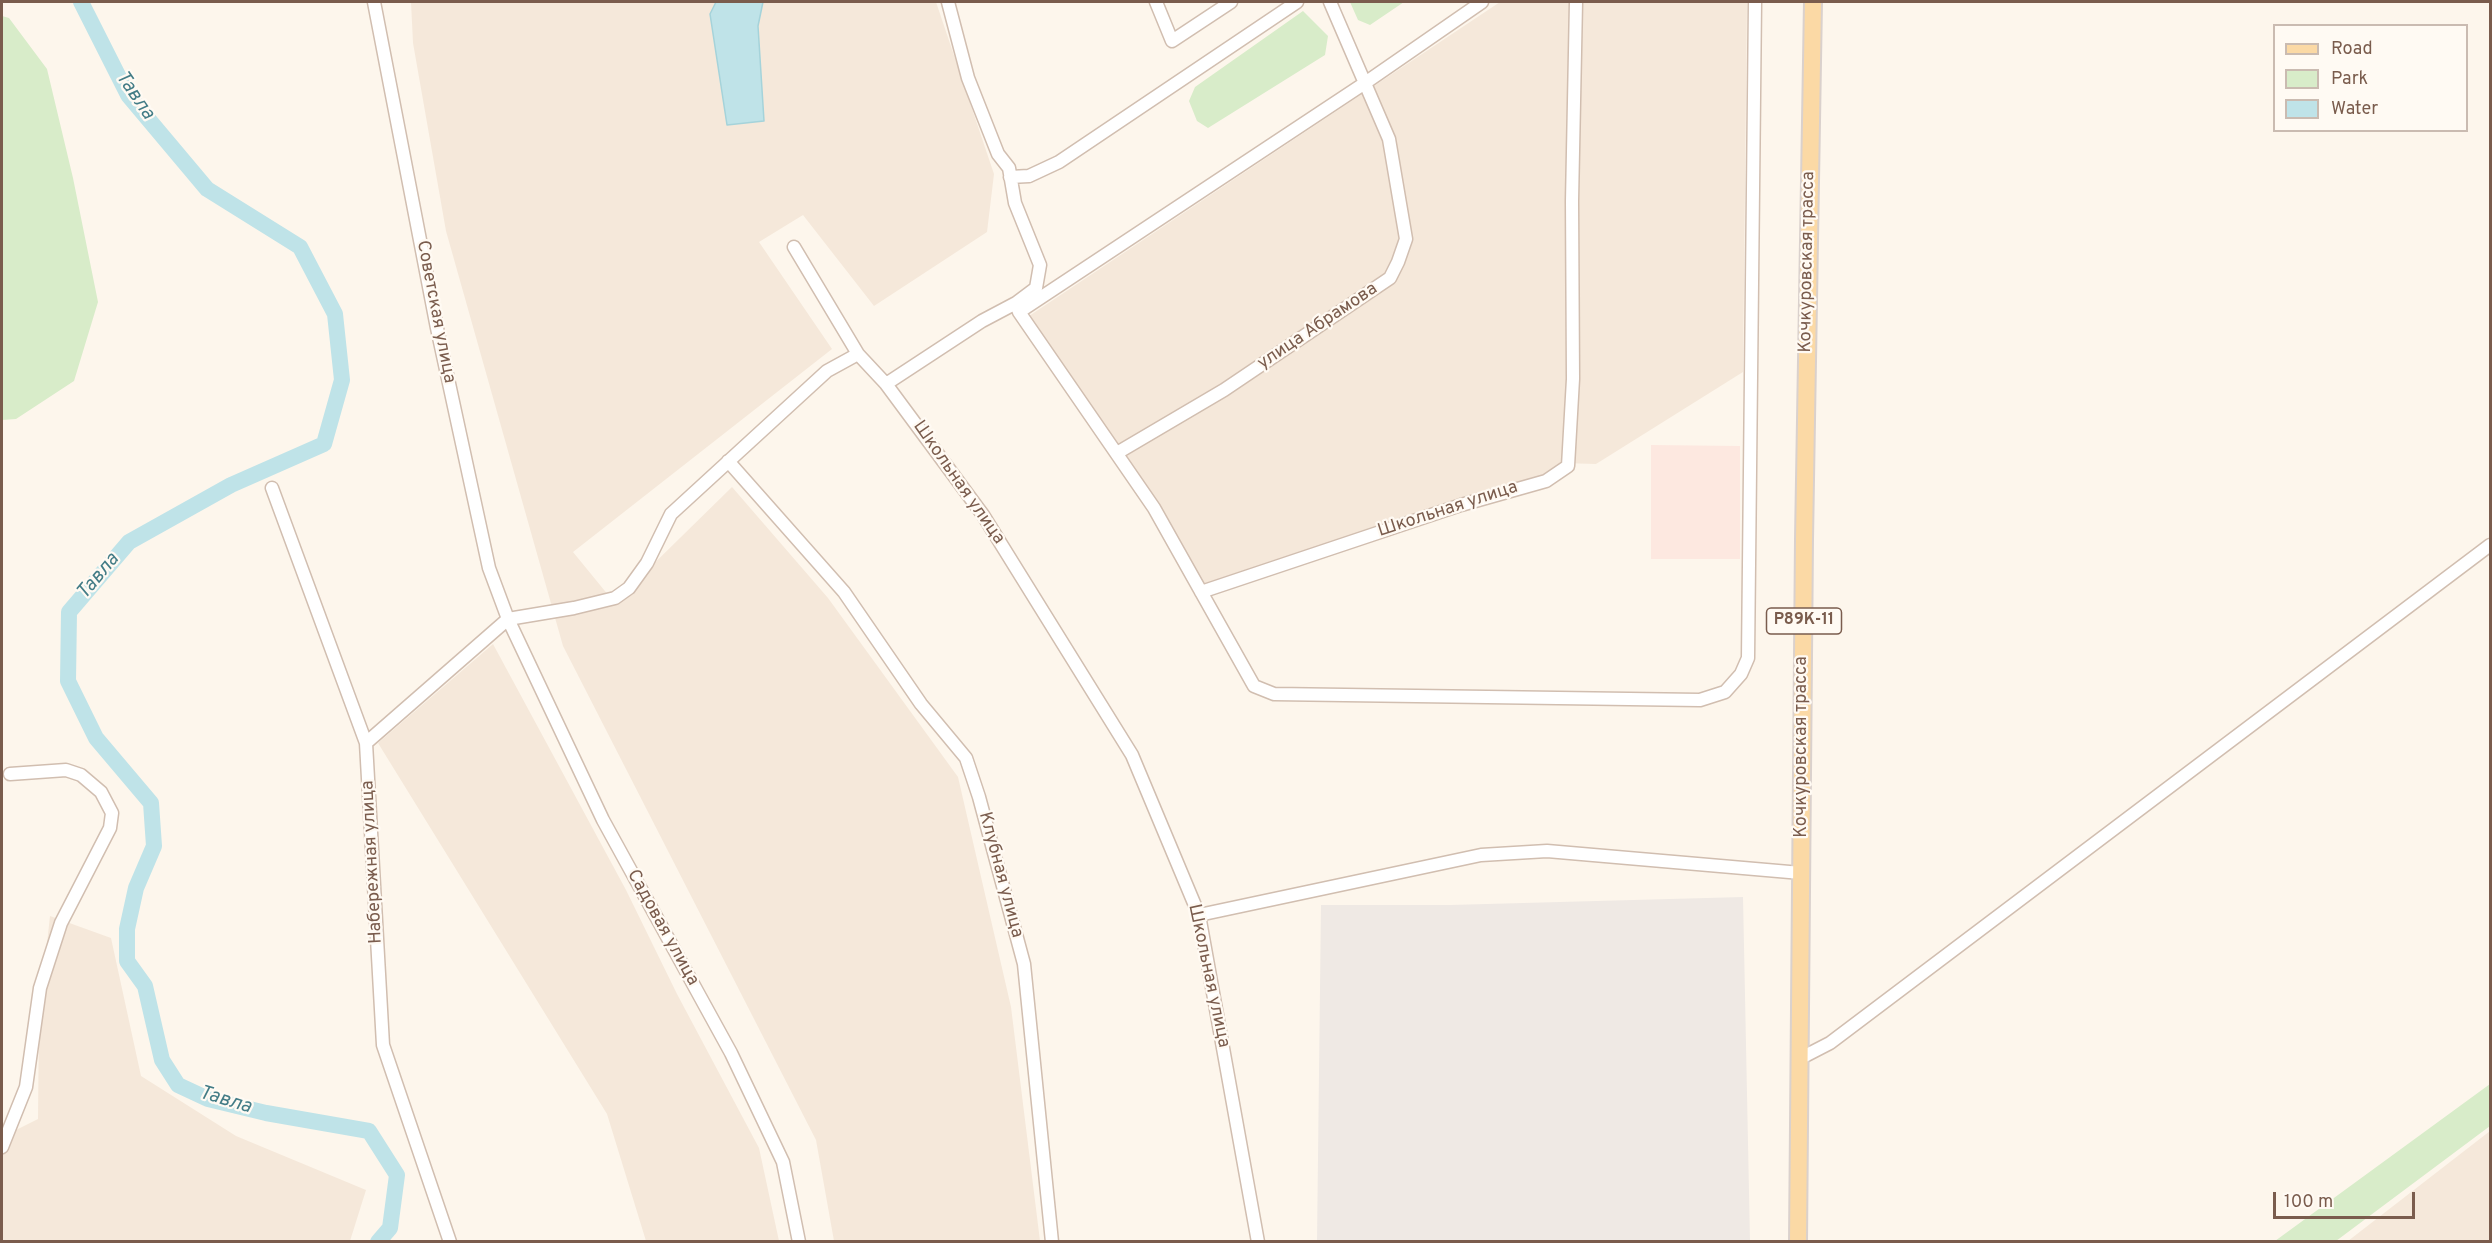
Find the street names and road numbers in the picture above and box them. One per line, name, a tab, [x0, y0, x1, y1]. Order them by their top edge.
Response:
street label: Кочкуровская трасса	[1796, 171, 1820, 353]
street label: Советская улица	[411, 239, 459, 385]
street label: улица Абрамова	[1254, 279, 1382, 375]
street label: Школьная улица	[907, 417, 1009, 549]
street label: Школьная улица	[1375, 477, 1521, 543]
road number: Р89К-11	[1766, 608, 1842, 634]
street label: Кочкуровская трасса	[1791, 656, 1813, 838]
street label: Набережная улица	[358, 780, 388, 944]
street label: Клубная улица	[973, 810, 1027, 940]
street label: Садовая улица	[621, 866, 703, 990]
street label: Школьная улица	[1182, 902, 1234, 1050]

